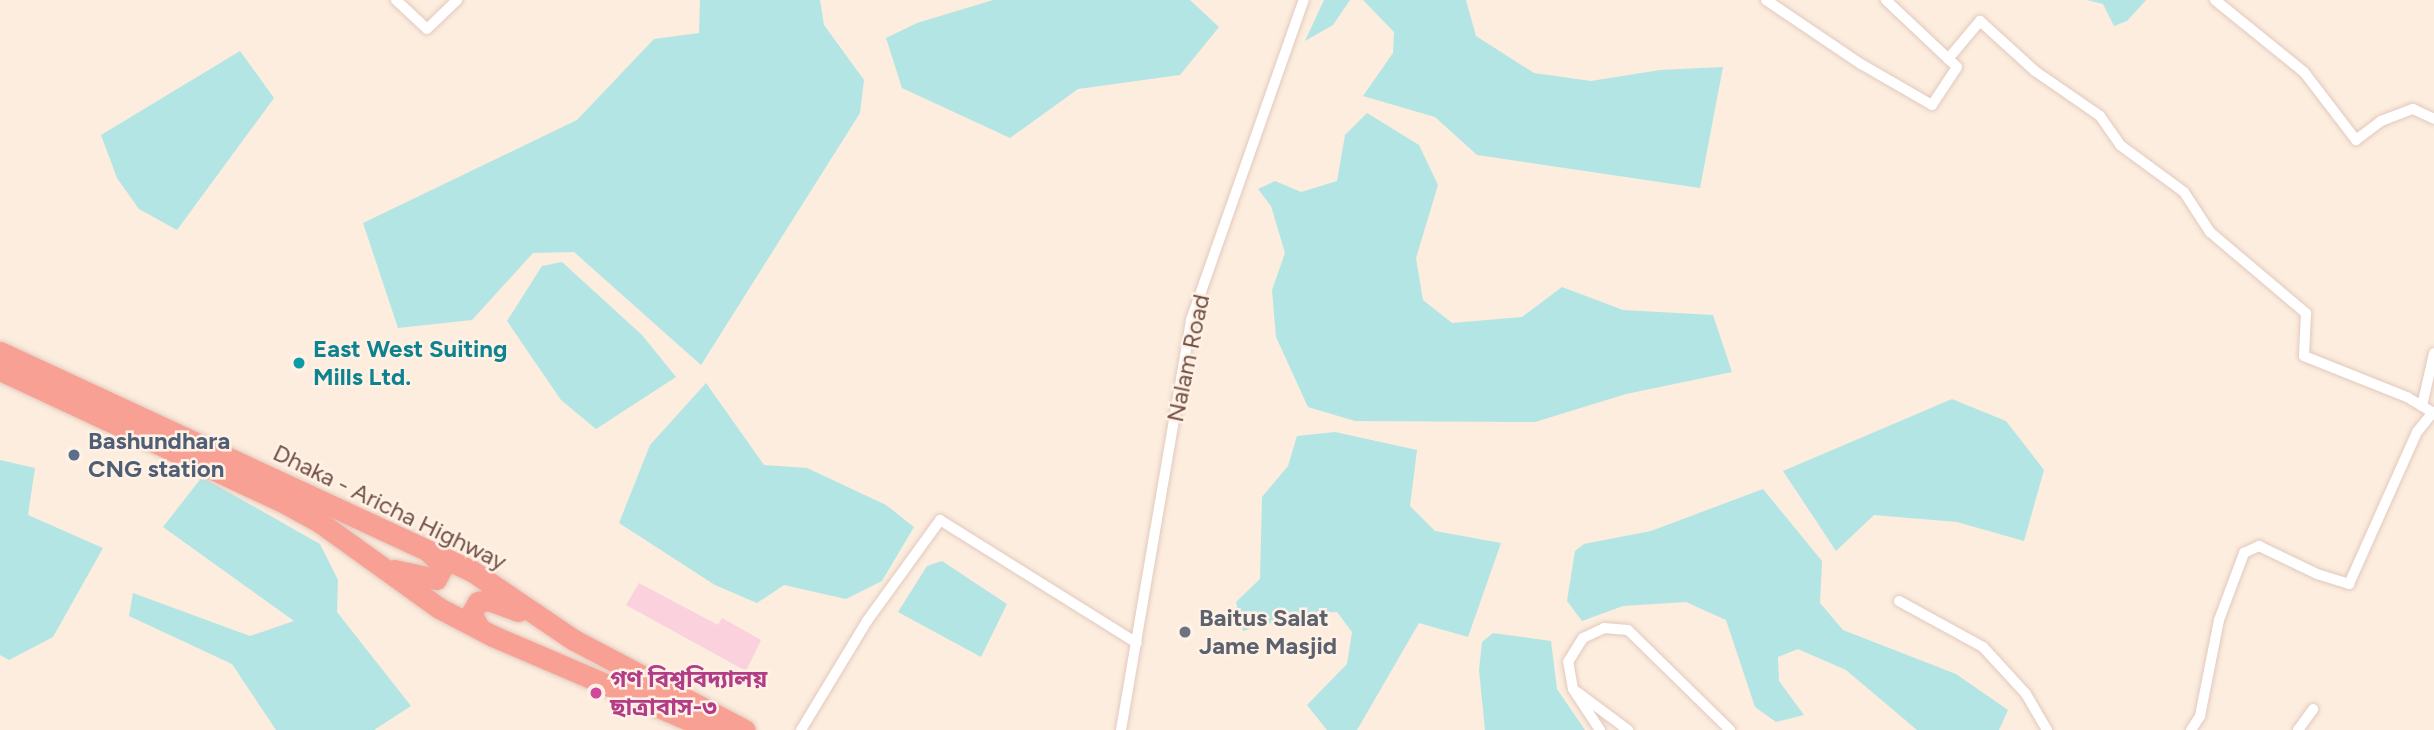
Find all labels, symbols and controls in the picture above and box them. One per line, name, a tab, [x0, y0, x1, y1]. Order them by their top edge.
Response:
street label: Nalam Road	[1160, 291, 1216, 425]
place label: East West Suiting Mills Ltd.	[313, 335, 507, 391]
marker: East West Suiting Mills Ltd.	[291, 355, 307, 371]
place label: Bashundhara CNG station	[88, 427, 230, 483]
street label: Dhaka - Aricha Highway	[269, 438, 511, 576]
marker: Bashundhara CNG station	[66, 447, 82, 463]
place label: Baitus Salat Jame Masjid	[1199, 604, 1337, 660]
marker: Baitus Salat Jame Masjid	[1177, 624, 1193, 640]
place label: গণ বিশ্ববিদ্যালয় ছাত্রাবাস-৩	[610, 665, 767, 721]
marker: গণ বিশ্ববিদ্যালয় ছাত্রাবাস-৩	[588, 685, 604, 701]

